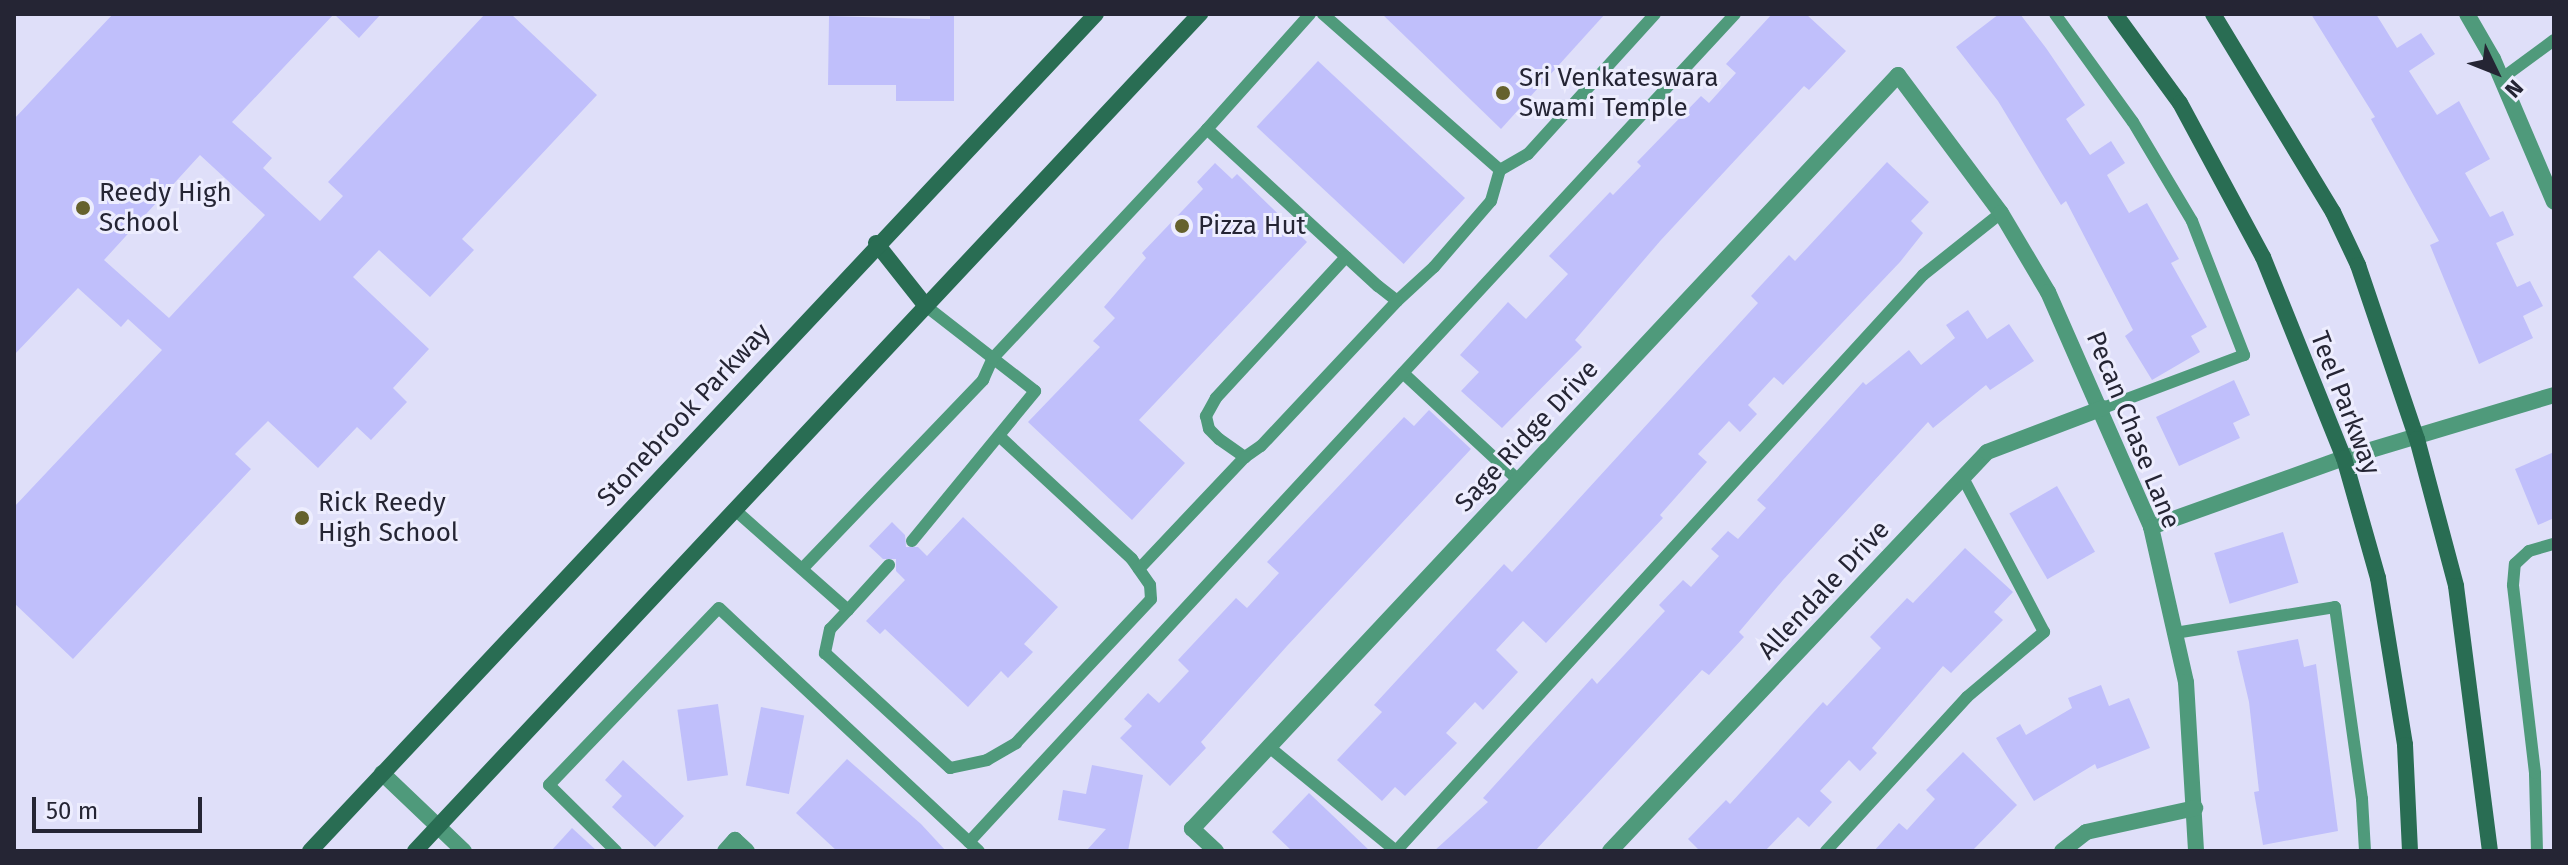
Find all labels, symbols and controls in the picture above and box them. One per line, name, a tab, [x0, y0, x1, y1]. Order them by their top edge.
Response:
north arrow	[2456, 32, 2536, 112]
place label: Sri Venkateswara Swami Temple	[1519, 62, 1719, 124]
text: N	[2499, 74, 2529, 103]
marker: Sri Venkateswara Swami Temple	[1494, 84, 1512, 102]
place label: Reedy High School	[99, 177, 232, 238]
marker: Reedy High School	[74, 199, 92, 217]
place label: Pizza Hut	[1198, 210, 1306, 242]
marker: Pizza Hut	[1173, 217, 1191, 235]
street label: Stonebrook Parkway	[591, 317, 777, 513]
street label: Pecan Chase Lane	[2079, 327, 2187, 533]
street label: Teel Parkway	[2303, 327, 2387, 479]
street label: Sage Ridge Drive	[1449, 354, 1605, 518]
place label: Rick Reedy High School	[318, 487, 458, 548]
marker: Rick Reedy High School	[293, 509, 311, 527]
street label: Allendale Drive	[1752, 514, 1896, 666]
scale bar	[36, 781, 206, 831]
text: 50 m	[46, 797, 98, 825]

